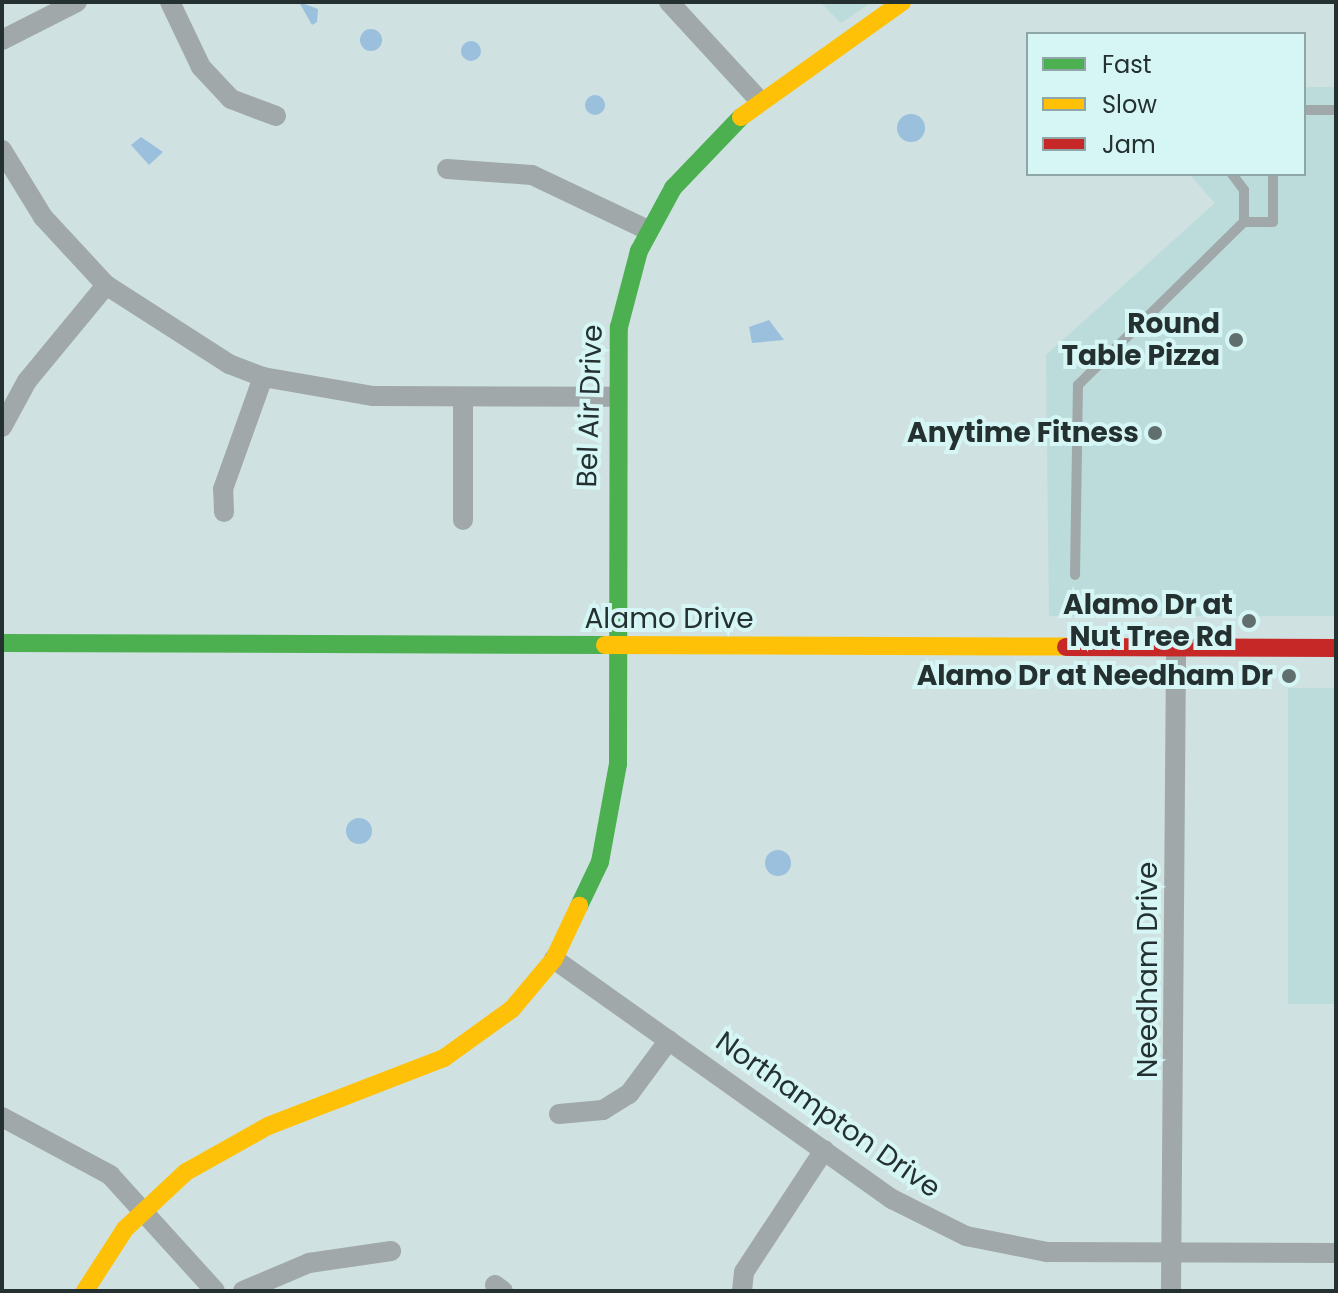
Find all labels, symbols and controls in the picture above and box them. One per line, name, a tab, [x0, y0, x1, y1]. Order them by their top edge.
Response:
legend	[1026, 32, 1306, 176]
text: Fast	[1102, 48, 1152, 81]
text: Slow	[1102, 88, 1157, 121]
text: Jam	[1102, 128, 1156, 161]
place label: Round Table Pizza	[1061, 307, 1220, 373]
street label: Bel Air Drive	[570, 324, 610, 488]
marker: Round Table Pizza	[1227, 331, 1245, 349]
place label: Anytime Fitness	[907, 416, 1139, 450]
marker: Anytime Fitness	[1146, 424, 1164, 442]
place label: Alamo Dr at Nut Tree Rd	[1063, 588, 1233, 654]
street label: Alamo Drive	[584, 602, 754, 636]
marker: Alamo Dr at Nut Tree Rd	[1240, 612, 1258, 630]
place label: Alamo Dr at Needham Dr	[917, 659, 1273, 693]
marker: Alamo Dr at Needham Dr	[1280, 667, 1298, 685]
street label: Needham Drive	[1131, 862, 1165, 1078]
street label: Northampton Drive	[709, 1025, 947, 1205]

